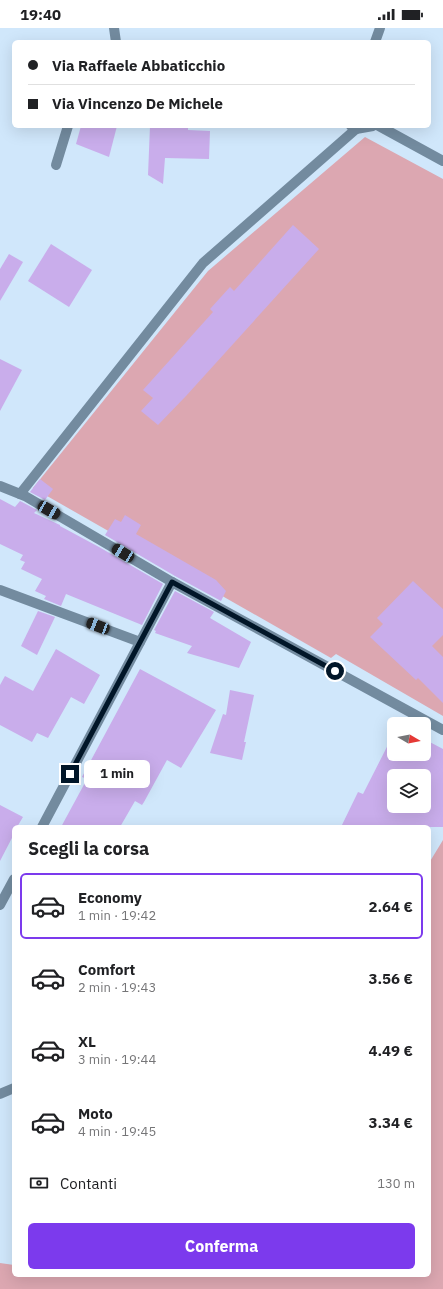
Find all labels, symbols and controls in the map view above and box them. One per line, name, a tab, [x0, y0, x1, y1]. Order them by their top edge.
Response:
text: 19:40	[20, 5, 61, 24]
text: Via Raffaele Abbaticchio	[52, 56, 225, 75]
text: Via Vincenzo De Michele	[52, 94, 223, 113]
car	[36, 499, 62, 521]
car	[110, 542, 136, 564]
car	[85, 616, 111, 636]
route start	[326, 662, 344, 680]
north arrow	[387, 717, 431, 761]
map controls	[387, 717, 431, 813]
callout: 1 min	[84, 760, 150, 788]
route end	[61, 765, 79, 783]
text: 1 min	[100, 765, 134, 782]
button: layers	[387, 769, 431, 813]
text: Scegli la corsa	[28, 837, 149, 860]
icon: car	[30, 888, 66, 924]
text: Economy	[78, 888, 142, 907]
text: 2.64 €	[368, 897, 413, 916]
text: 1 min · 19:42	[78, 907, 156, 924]
icon: car	[30, 960, 66, 996]
text: Comfort	[78, 960, 135, 979]
text: 3.56 €	[368, 969, 413, 988]
text: 2 min · 19:43	[78, 979, 156, 996]
icon: car	[30, 1032, 66, 1068]
text: XL	[78, 1032, 96, 1051]
text: 4.49 €	[368, 1041, 413, 1060]
text: 3 min · 19:44	[78, 1051, 156, 1068]
icon: car	[30, 1104, 66, 1140]
text: Moto	[78, 1104, 113, 1123]
text: 3.34 €	[368, 1113, 413, 1132]
text: 4 min · 19:45	[78, 1123, 156, 1140]
icon: cash	[28, 1172, 50, 1194]
text: Contanti	[60, 1174, 117, 1193]
text: 130 m	[377, 1175, 415, 1192]
button: Conferma	[28, 1223, 415, 1269]

